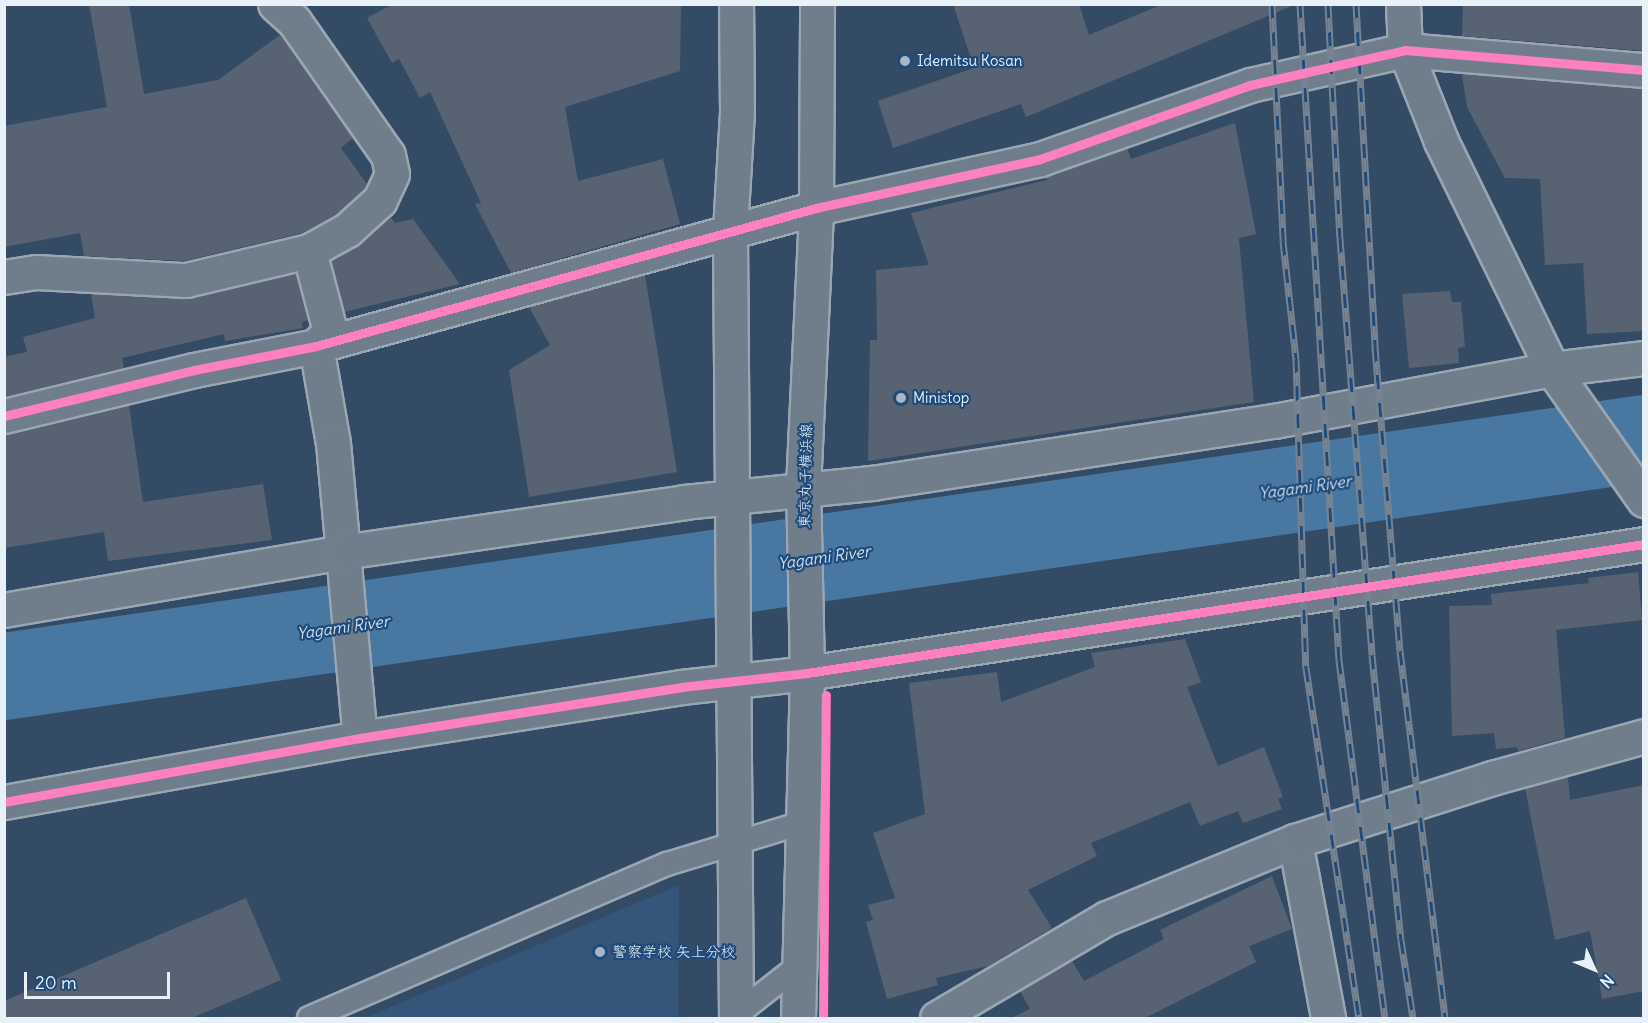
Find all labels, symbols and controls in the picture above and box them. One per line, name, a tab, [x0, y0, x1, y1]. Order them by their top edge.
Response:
place label: Idemitsu Kosan	[917, 52, 1022, 70]
marker: Idemitsu Kosan	[898, 54, 912, 68]
place label: Ministop	[913, 389, 969, 407]
marker: Ministop	[894, 391, 908, 405]
street label: 東京丸子横浜線	[795, 423, 815, 529]
water label: Yagami River	[1258, 471, 1352, 503]
water label: Yagami River	[777, 541, 871, 573]
water label: Yagami River	[296, 611, 390, 643]
north arrow	[1564, 939, 1624, 999]
place label: 警察学校 矢上分校	[612, 943, 736, 961]
marker: 警察学校 矢上分校	[593, 945, 607, 959]
scale bar	[27, 960, 172, 998]
text: 20 m	[35, 971, 77, 994]
text: N	[1596, 971, 1618, 992]

